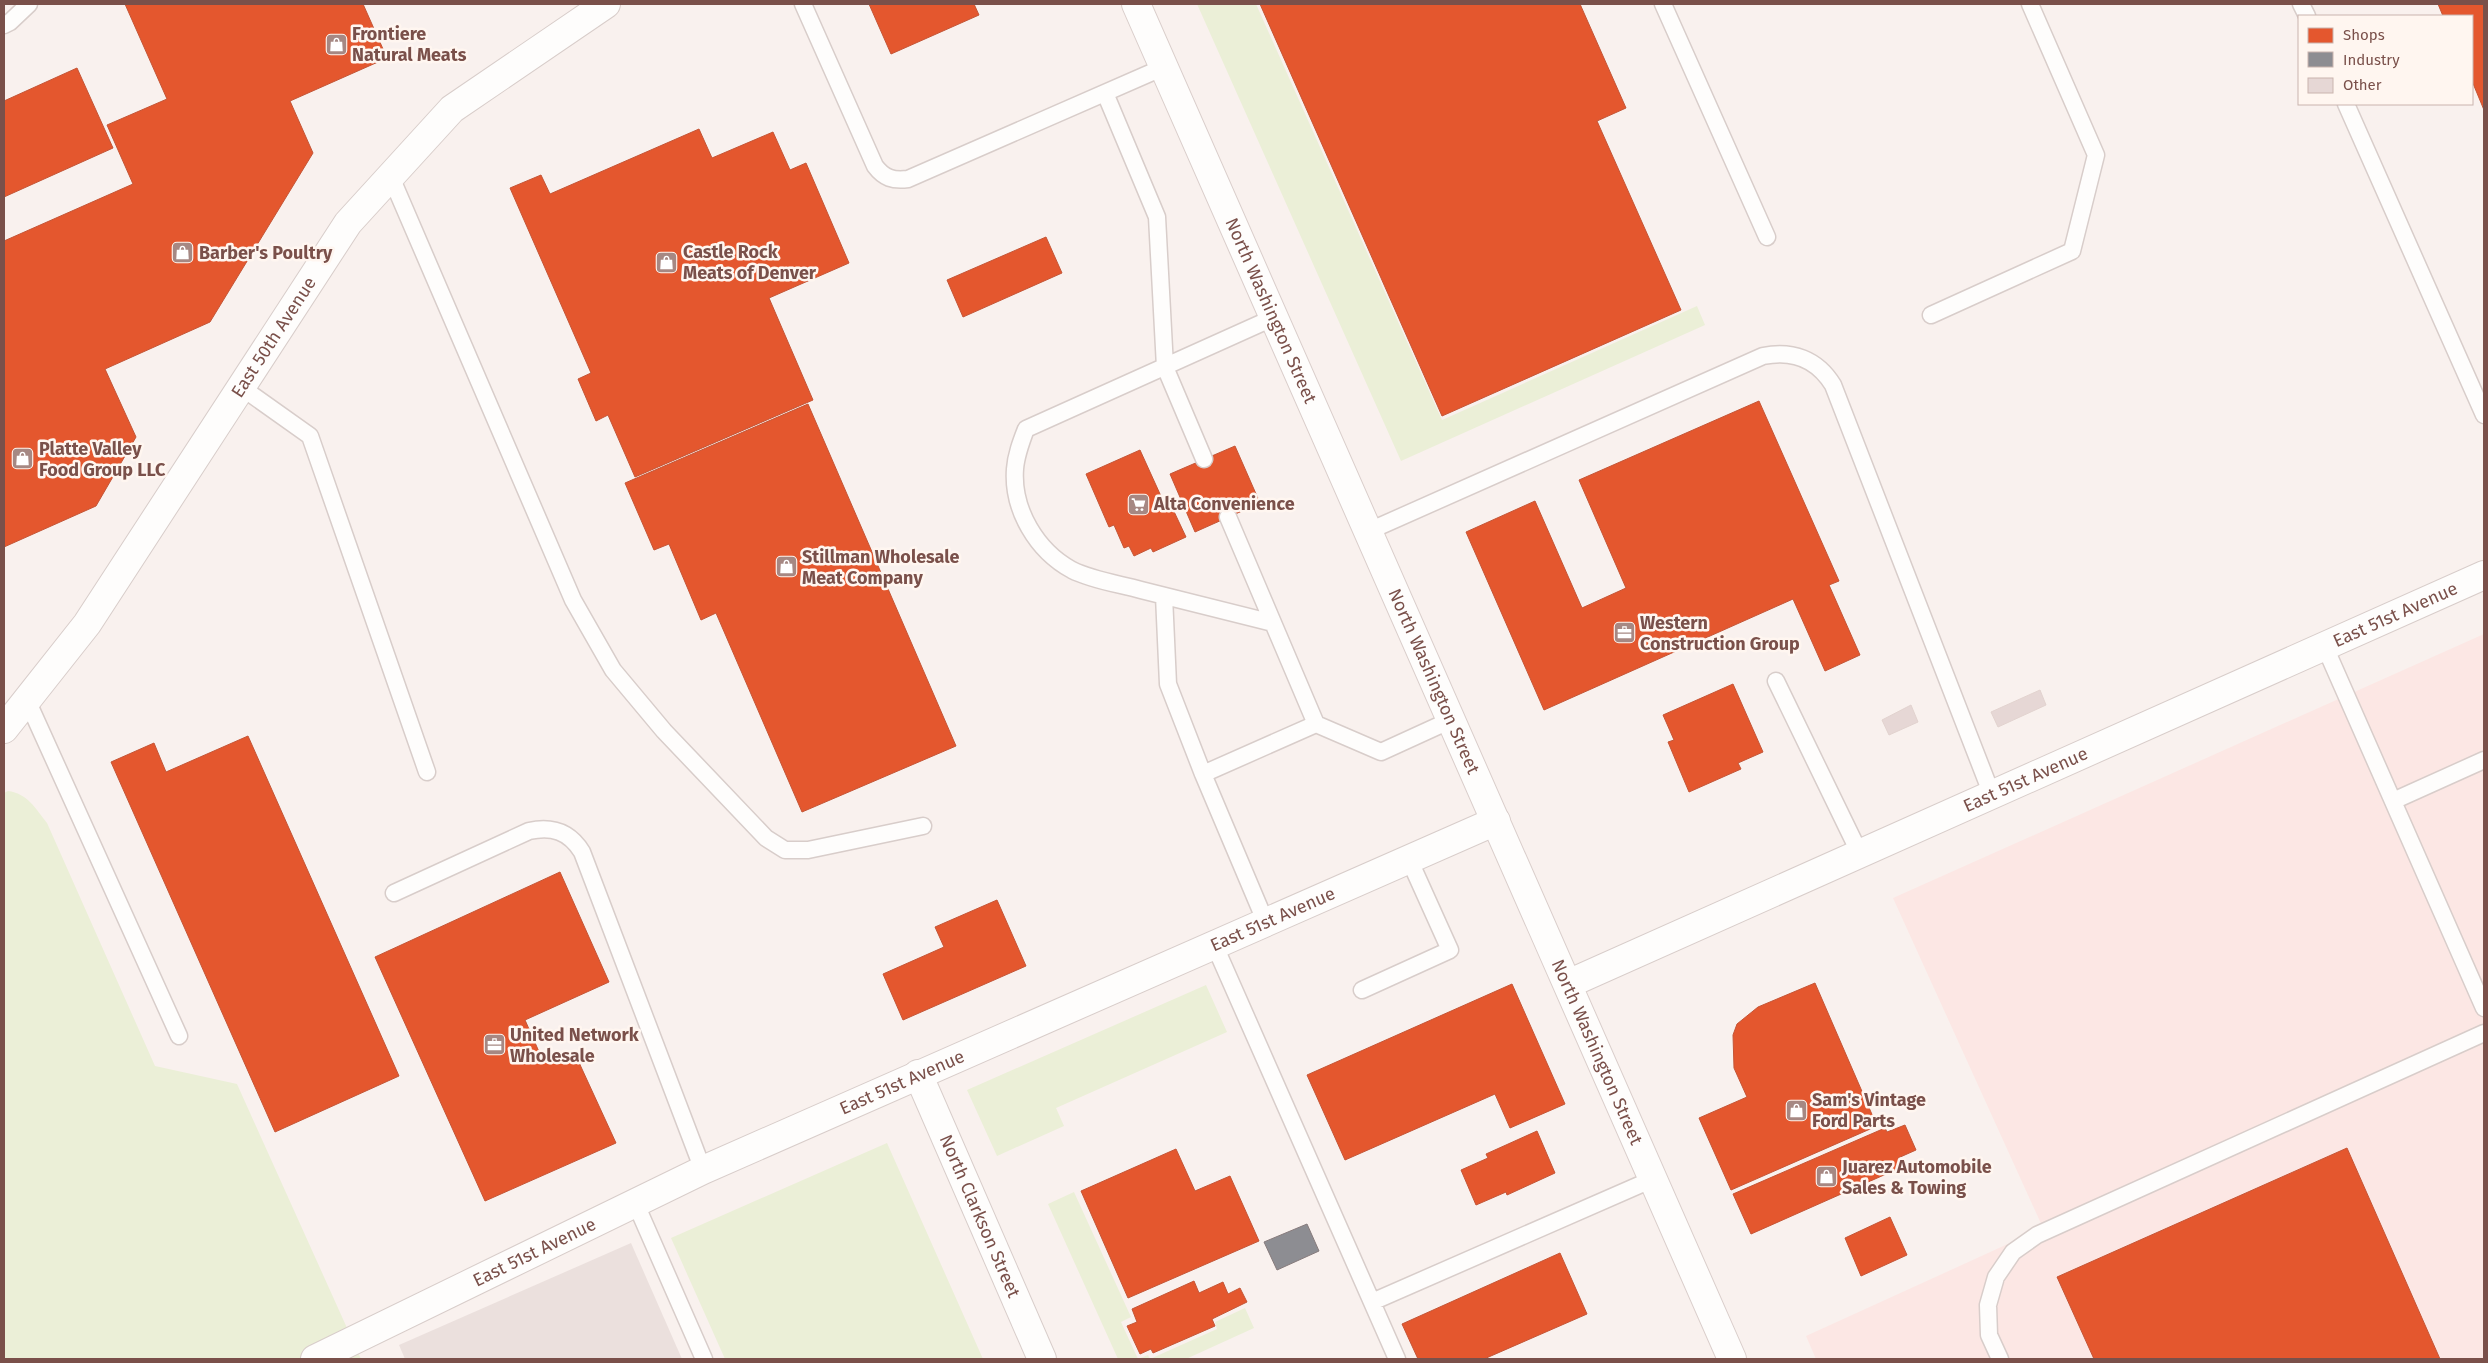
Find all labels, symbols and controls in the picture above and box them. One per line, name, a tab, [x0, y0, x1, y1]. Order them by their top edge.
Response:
legend	[2298, 15, 2473, 105]
place label: Frontiere Natural Meats	[352, 23, 467, 66]
text: Shops	[2343, 26, 2385, 44]
shop icon: Frontiere Natural Meats	[324, 32, 348, 56]
text: Industry	[2343, 51, 2400, 69]
text: Other	[2343, 76, 2382, 94]
street label: North Washington Street	[1220, 214, 1322, 407]
shop icon: Barber's Poultry	[171, 241, 195, 265]
place label: Castle Rock Meats of Denver	[683, 241, 817, 284]
place label: Barber's Poultry	[199, 242, 333, 264]
shop icon: Castle Rock Meats of Denver	[655, 250, 679, 274]
street label: East 50th Avenue	[226, 273, 321, 402]
place label: Platte Valley Food Group LLC	[39, 438, 166, 481]
shop icon: Platte Valley Food Group LLC	[11, 447, 35, 471]
supermarket icon: Alta Convenience	[1126, 492, 1150, 516]
place label: Alta Convenience	[1153, 493, 1295, 515]
place label: Stillman Wholesale Meat Company	[802, 546, 960, 589]
shop icon: Stillman Wholesale Meat Company	[774, 555, 798, 579]
street label: East 51st Avenue	[2330, 577, 2461, 652]
street label: North Washington Street	[1384, 585, 1485, 778]
place label: Western Construction Group	[1640, 612, 1800, 655]
office icon: Western Construction Group	[1612, 621, 1636, 645]
street label: East 51st Avenue	[1960, 742, 2091, 817]
street label: East 51st Avenue	[1207, 882, 1338, 956]
street label: North Washington Street	[1547, 956, 1648, 1149]
place label: United Network Wholesale	[510, 1024, 640, 1067]
office icon: United Network Wholesale	[482, 1033, 506, 1057]
street label: East 51st Avenue	[836, 1045, 968, 1120]
place label: Sam's Vintage Ford Parts	[1812, 1089, 1926, 1132]
shop icon: Sam's Vintage Ford Parts	[1784, 1098, 1808, 1122]
street label: North Clarkson Street	[935, 1131, 1025, 1302]
place label: Juarez Automobile Sales & Towing	[1841, 1156, 1992, 1199]
shop icon: Juarez Automobile Sales & Towing	[1814, 1165, 1838, 1189]
street label: East 51st Avenue	[469, 1213, 599, 1291]

